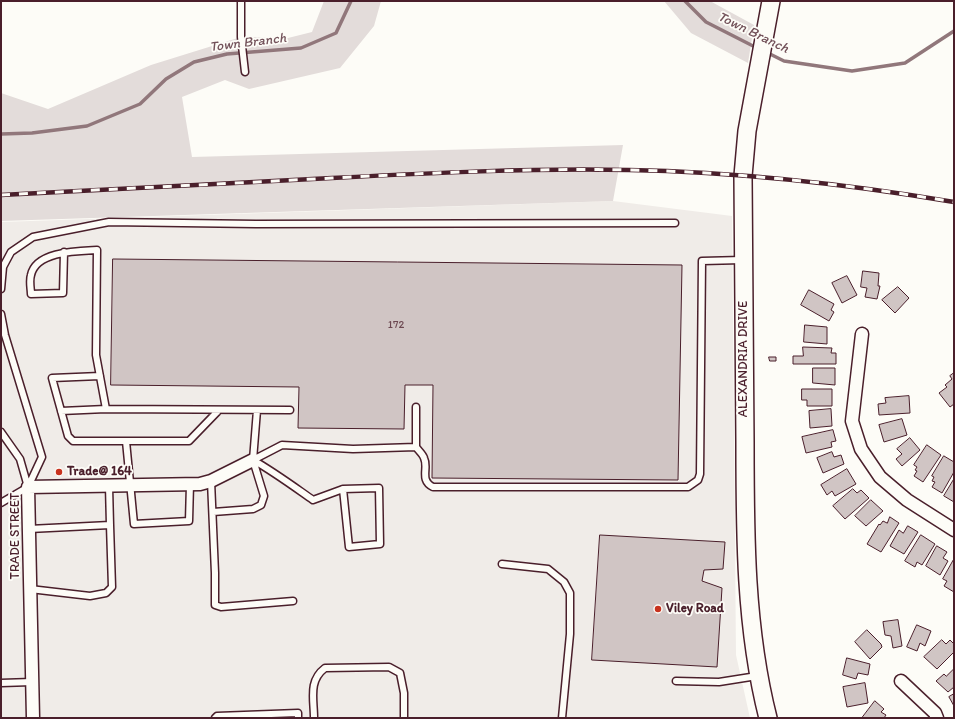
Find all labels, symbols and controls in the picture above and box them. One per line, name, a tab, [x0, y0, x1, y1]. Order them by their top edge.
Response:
water label: Town Branch	[715, 9, 791, 57]
water label: Town Branch	[209, 30, 287, 56]
street label: ALEXANDRIA DRIVE	[736, 301, 752, 417]
house number: 172	[388, 318, 404, 332]
place label: Trade@ 164	[67, 464, 132, 480]
marker: Trade@ 164	[54, 467, 64, 477]
street label: TRADE STREET	[8, 493, 24, 579]
place label: Viley Road	[666, 601, 724, 617]
marker: Viley Road	[653, 604, 663, 614]

